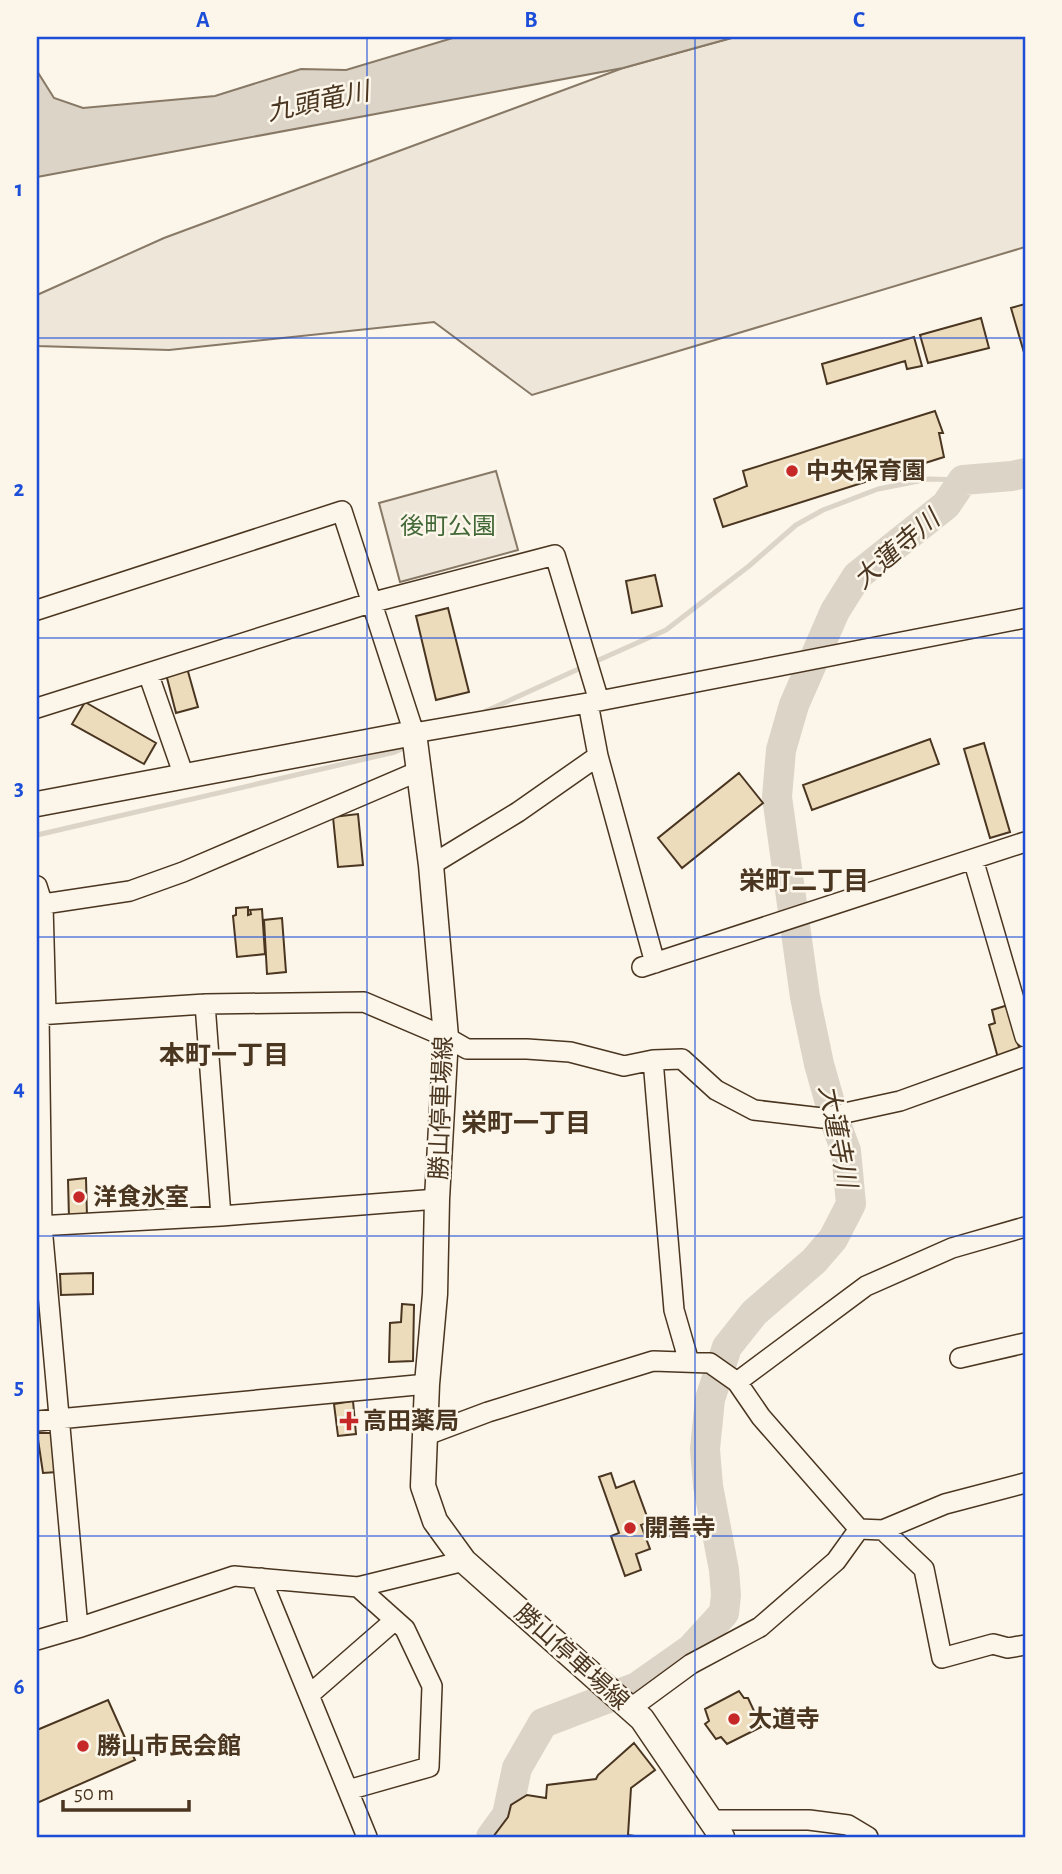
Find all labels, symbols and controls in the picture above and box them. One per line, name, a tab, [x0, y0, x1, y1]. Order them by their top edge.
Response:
text: A	[196, 9, 210, 32]
text: B	[524, 9, 538, 32]
text: C	[853, 9, 865, 32]
water label: 九頭竜川	[264, 77, 375, 126]
text: 1	[15, 178, 23, 201]
place label: 中央保育園	[806, 458, 926, 484]
marker: 中央保育園	[784, 463, 800, 479]
text: 2	[14, 478, 25, 501]
water label: 大蓮寺川	[848, 503, 947, 594]
park label: 後町公園	[400, 513, 496, 539]
text: 3	[14, 777, 24, 800]
district label: 栄町二丁目	[739, 867, 869, 895]
street label: 勝山停車場線	[425, 1036, 457, 1180]
district label: 本町一丁目	[159, 1041, 289, 1069]
text: 4	[13, 1077, 25, 1100]
water label: 大蓮寺川	[814, 1082, 861, 1193]
district label: 栄町一丁目	[461, 1109, 591, 1137]
place label: 洋食氷室	[93, 1184, 189, 1210]
marker: 洋食氷室	[71, 1189, 87, 1205]
text: 5	[14, 1376, 24, 1399]
place label: 高田薬局	[363, 1408, 459, 1434]
marker: 高田薬局	[341, 1413, 357, 1429]
place label: 開善寺	[644, 1515, 716, 1541]
marker: 開善寺	[622, 1520, 638, 1536]
street label: 勝山停車場線	[510, 1599, 634, 1715]
text: 6	[13, 1676, 25, 1699]
place label: 大道寺	[748, 1706, 820, 1732]
marker: 大道寺	[726, 1711, 742, 1727]
place label: 勝山市民会館	[97, 1733, 241, 1759]
marker: 勝山市民会館	[75, 1738, 91, 1754]
scale bar	[63, 1769, 189, 1813]
text: 50 m	[74, 1783, 114, 1804]

